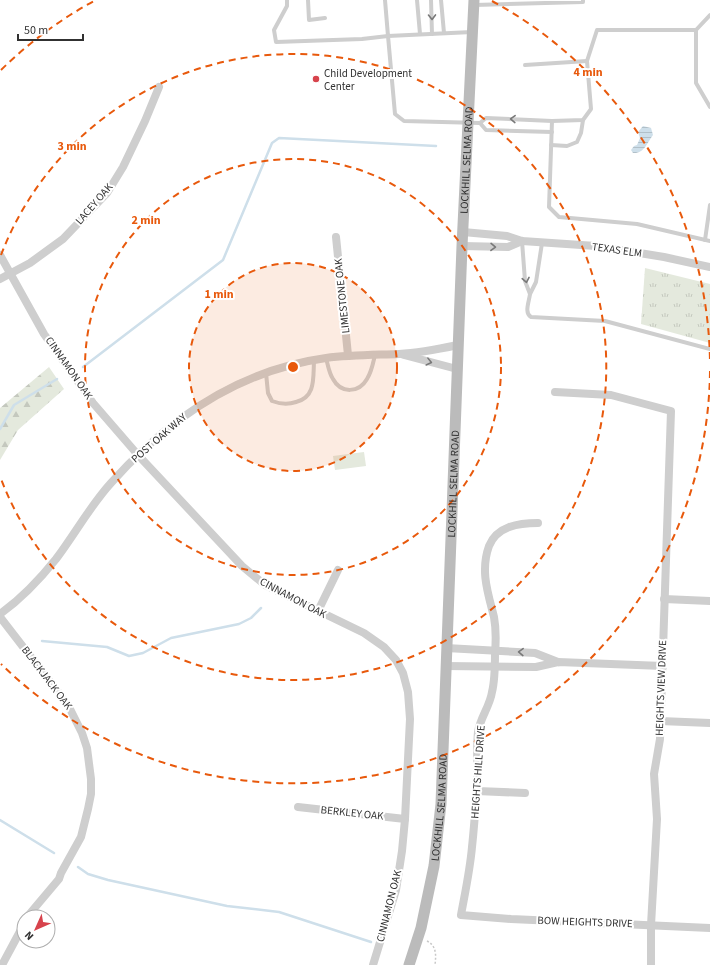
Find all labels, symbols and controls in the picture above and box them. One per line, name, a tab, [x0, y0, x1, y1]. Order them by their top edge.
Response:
one-way arrow	[428, 14, 436, 20]
scale bar	[18, 16, 83, 42]
text: 50 m	[24, 22, 48, 39]
text: 4 min	[573, 64, 603, 81]
place label: Child Development Center	[324, 66, 412, 94]
marker: Child Development Center	[311, 74, 321, 84]
street label: LOCKHILL SELMA ROAD	[456, 106, 476, 214]
one-way arrow	[510, 115, 516, 123]
text: 3 min	[57, 138, 87, 155]
street label: LACEY OAK	[72, 180, 117, 228]
text: 2 min	[131, 212, 161, 229]
street label: TEXAS ELM	[591, 239, 643, 261]
one-way arrow	[490, 242, 496, 251]
street label: LIMESTONE OAK	[331, 257, 353, 334]
one-way arrow	[521, 277, 529, 283]
text: 1 min	[204, 286, 234, 303]
street label: CINNAMON OAK	[42, 334, 97, 403]
one-way arrow	[425, 357, 432, 365]
centre of rings	[286, 360, 300, 374]
street label: POST OAK WAY	[128, 409, 190, 466]
street label: LOCKHILL SELMA ROAD	[444, 430, 463, 538]
street label: CINNAMON OAK	[257, 574, 330, 622]
street label: HEIGHTS VIEW DRIVE	[652, 640, 670, 736]
street label: BLACKJACK OAK	[18, 643, 76, 713]
one-way arrow	[518, 648, 524, 656]
street label: HEIGHTS HILL DRIVE	[467, 725, 489, 819]
street label: LOCKHILL SELMA ROAD	[427, 753, 450, 862]
street label: BERKLEY OAK	[320, 802, 385, 824]
street label: CINNAMON OAK	[373, 868, 405, 943]
north arrow	[16, 909, 56, 949]
street label: BOW HEIGHTS DRIVE	[537, 913, 633, 931]
text: N	[21, 928, 37, 944]

